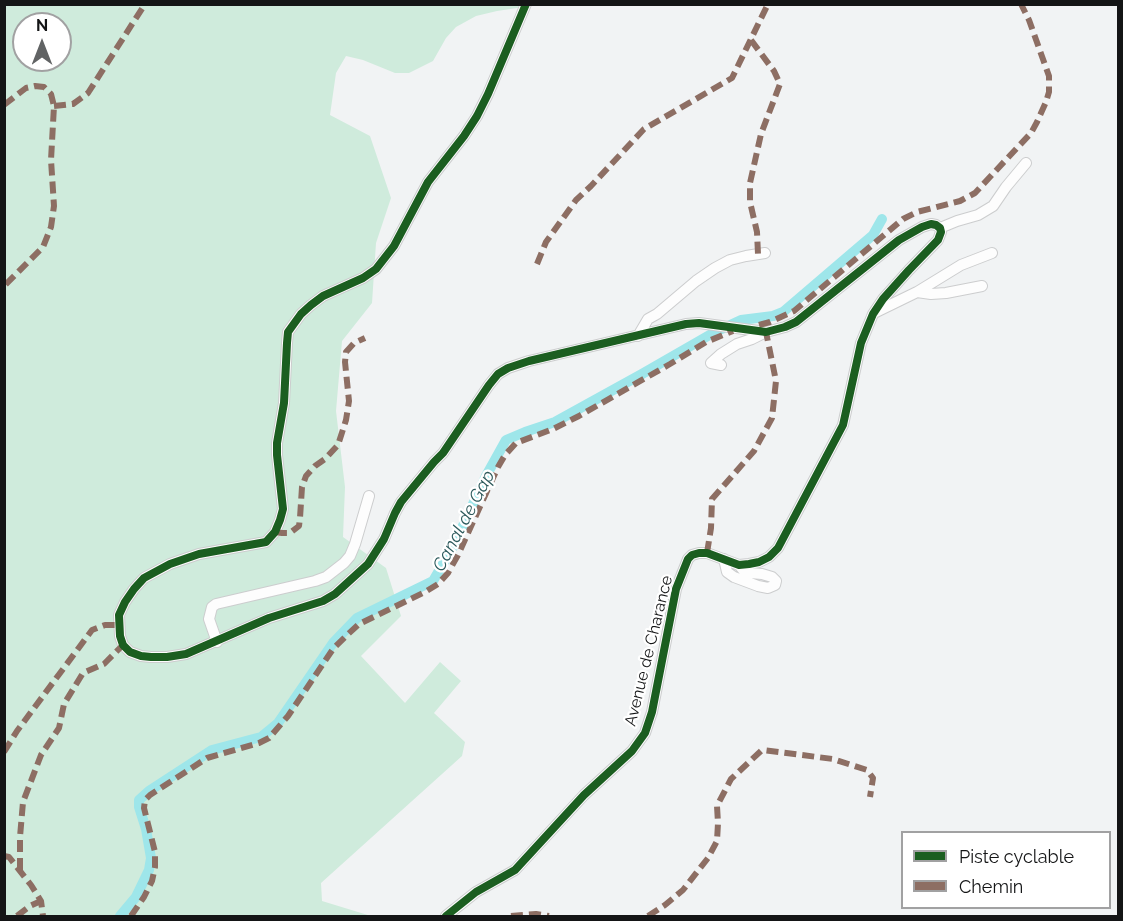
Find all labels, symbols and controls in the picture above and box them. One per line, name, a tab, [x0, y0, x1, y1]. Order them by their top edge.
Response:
north arrow	[12, 12, 72, 72]
text: N	[36, 16, 48, 35]
water label: Canal de Gap	[428, 467, 500, 575]
street label: Avenue de Charance	[621, 574, 677, 728]
legend	[901, 831, 1111, 909]
text: Piste cyclable	[959, 846, 1074, 867]
text: Chemin	[959, 876, 1023, 897]

